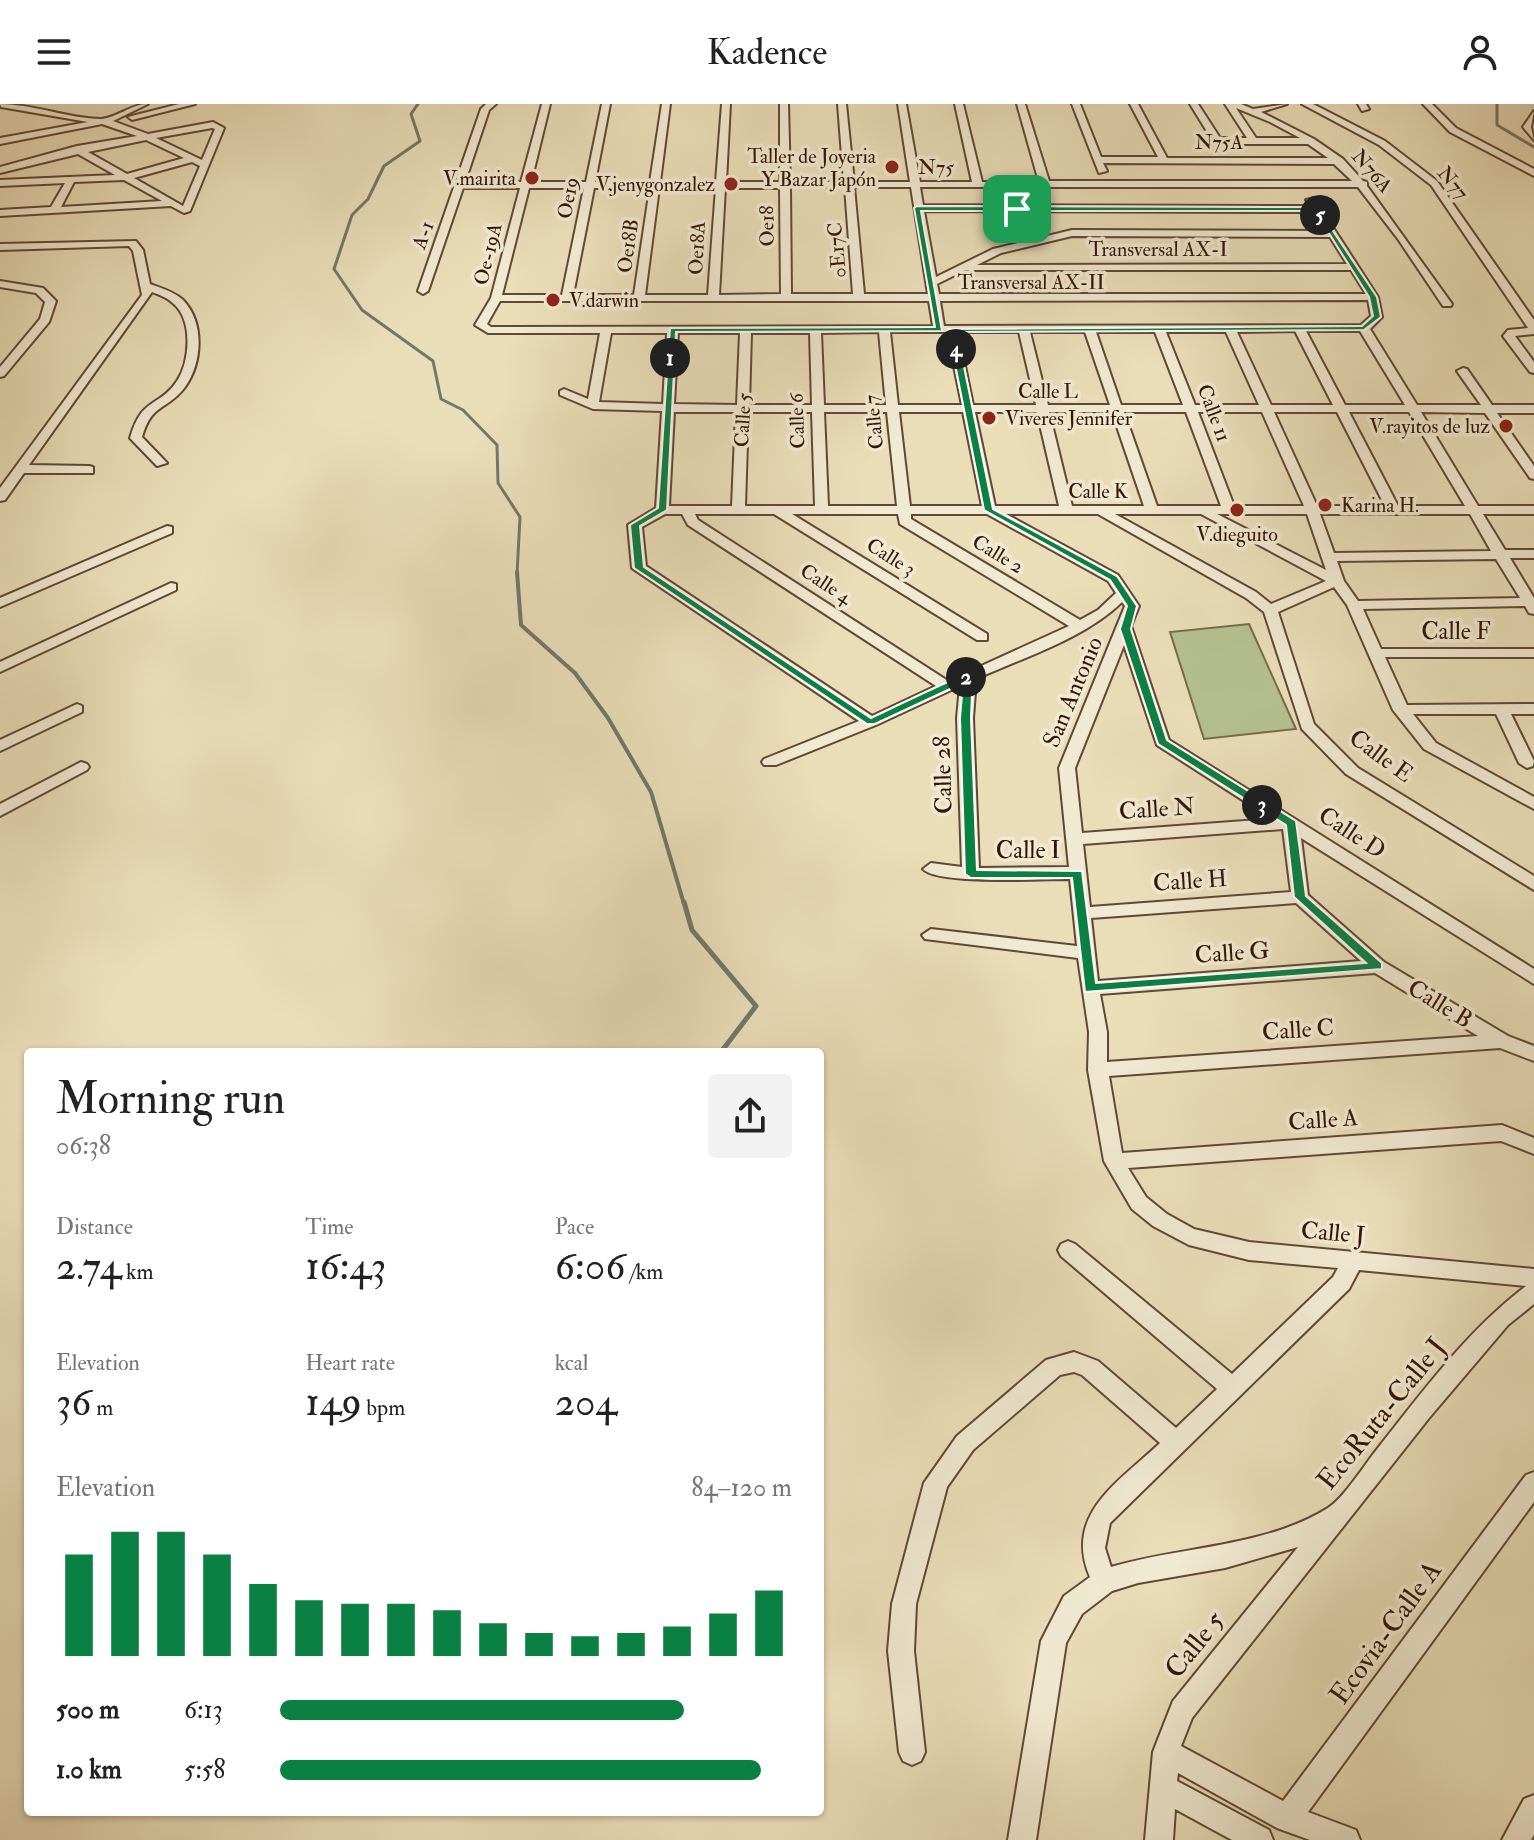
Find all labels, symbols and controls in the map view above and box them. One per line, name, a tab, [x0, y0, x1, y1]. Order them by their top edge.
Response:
icon: menu	[32, 30, 76, 74]
text: Kadence	[707, 30, 827, 75]
icon: person	[1458, 30, 1502, 74]
street label: N75A	[1195, 130, 1244, 155]
place label: Taller de Joyeria Y Bazar Japón	[747, 144, 877, 193]
street label: N76A	[1346, 144, 1398, 198]
street label: N75	[918, 155, 954, 180]
marker: Taller de Joyeria Y Bazar Japón	[883, 158, 901, 176]
street label: N77	[1432, 161, 1474, 205]
place label: V.mairita	[443, 166, 517, 191]
marker: V.mairita	[523, 169, 541, 187]
place label: V.jenygonzalez	[596, 172, 715, 197]
street label: Oe19	[552, 175, 584, 221]
marker: V.jenygonzalez	[722, 175, 740, 193]
pin	[983, 175, 1051, 243]
icon: arrive	[995, 187, 1039, 231]
pin: 5	[1300, 195, 1340, 235]
text: 5	[1315, 201, 1325, 229]
street label: Oe18	[754, 205, 780, 247]
street label: A-1	[406, 217, 440, 254]
street label: Oe18B	[612, 217, 644, 275]
street label: Oe-19A	[468, 220, 508, 288]
street label: Oe18A	[683, 220, 711, 276]
street label: 0E17C	[822, 221, 852, 279]
street label: Transversal AX-I	[1089, 237, 1227, 262]
street label: Transversal AX-II	[958, 270, 1104, 295]
place label: V.darwin	[569, 288, 639, 313]
marker: V.darwin	[544, 291, 562, 309]
pin: 4	[936, 329, 976, 369]
text: 4	[950, 335, 962, 363]
pin: 1	[650, 338, 690, 378]
text: 1	[666, 344, 674, 372]
street label: Calle L	[1018, 379, 1079, 404]
street label: Calle 11	[1192, 381, 1236, 445]
street label: Calle 5	[729, 392, 757, 448]
street label: Calle 6	[784, 392, 810, 449]
street label: Calle 7	[859, 393, 889, 451]
place label: Viveres Jennifer	[1005, 406, 1133, 431]
marker: Viveres Jennifer	[980, 409, 998, 427]
place label: V.rayitos de luz	[1369, 414, 1490, 439]
marker: V.rayitos de luz	[1497, 417, 1515, 435]
street label: Calle K	[1068, 479, 1129, 504]
place label: Karina H.	[1341, 493, 1419, 518]
marker: Karina H.	[1316, 496, 1334, 514]
marker: V.dieguito	[1228, 501, 1246, 519]
place label: V.dieguito	[1196, 522, 1278, 547]
street label: Calle 2	[968, 529, 1028, 579]
street label: Calle 3	[862, 532, 920, 582]
street label: Calle 4	[796, 558, 857, 610]
street label: Calle F	[1421, 616, 1491, 647]
street label: San Antonio	[1036, 632, 1110, 752]
pin: 2	[946, 657, 986, 697]
text: 2	[960, 663, 972, 691]
street label: Calle E	[1343, 722, 1419, 790]
street label: Calle 28	[926, 735, 960, 815]
pin: 3	[1242, 785, 1282, 825]
street label: Calle N	[1118, 791, 1197, 827]
text: 3	[1258, 791, 1266, 819]
street label: Calle D	[1312, 800, 1392, 866]
street label: Calle I	[996, 835, 1060, 866]
street label: Calle H	[1152, 863, 1228, 899]
street label: Calle G	[1194, 935, 1270, 971]
street label: Calle B	[1402, 973, 1478, 1035]
street label: Calle C	[1261, 1012, 1335, 1048]
text: Morning run	[56, 1072, 285, 1127]
button: share	[708, 1074, 792, 1158]
street label: Calle A	[1287, 1102, 1359, 1138]
text: 06:38	[56, 1130, 111, 1162]
text: Distance	[56, 1213, 133, 1241]
text: Time	[305, 1213, 353, 1241]
text: Pace	[555, 1213, 594, 1241]
street label: Calle J	[1300, 1215, 1367, 1251]
text: 2.74	[56, 1241, 121, 1292]
text: 16:43	[305, 1241, 386, 1292]
text: 6:06	[555, 1241, 625, 1292]
text: km	[121, 1258, 154, 1286]
text: /km	[625, 1258, 663, 1286]
street label: EcoRuta-Calle J	[1310, 1331, 1454, 1497]
text: Elevation	[56, 1349, 140, 1377]
text: Heart rate	[305, 1349, 395, 1377]
text: kcal	[555, 1349, 588, 1377]
text: 36	[56, 1377, 92, 1428]
text: 149	[305, 1377, 362, 1428]
text: 204	[555, 1377, 617, 1428]
text: m	[92, 1394, 113, 1422]
text: bpm	[362, 1394, 405, 1422]
text: Elevation	[56, 1472, 155, 1504]
text: 84–120 m	[691, 1472, 792, 1504]
street label: Ecovia-Calle A	[1322, 1554, 1450, 1712]
street label: Calle 5	[1157, 1604, 1233, 1686]
text: 500 m	[56, 1694, 120, 1726]
text: 6:13	[184, 1694, 223, 1726]
text: 1.0 km	[56, 1754, 122, 1786]
text: 5:58	[184, 1754, 226, 1786]

